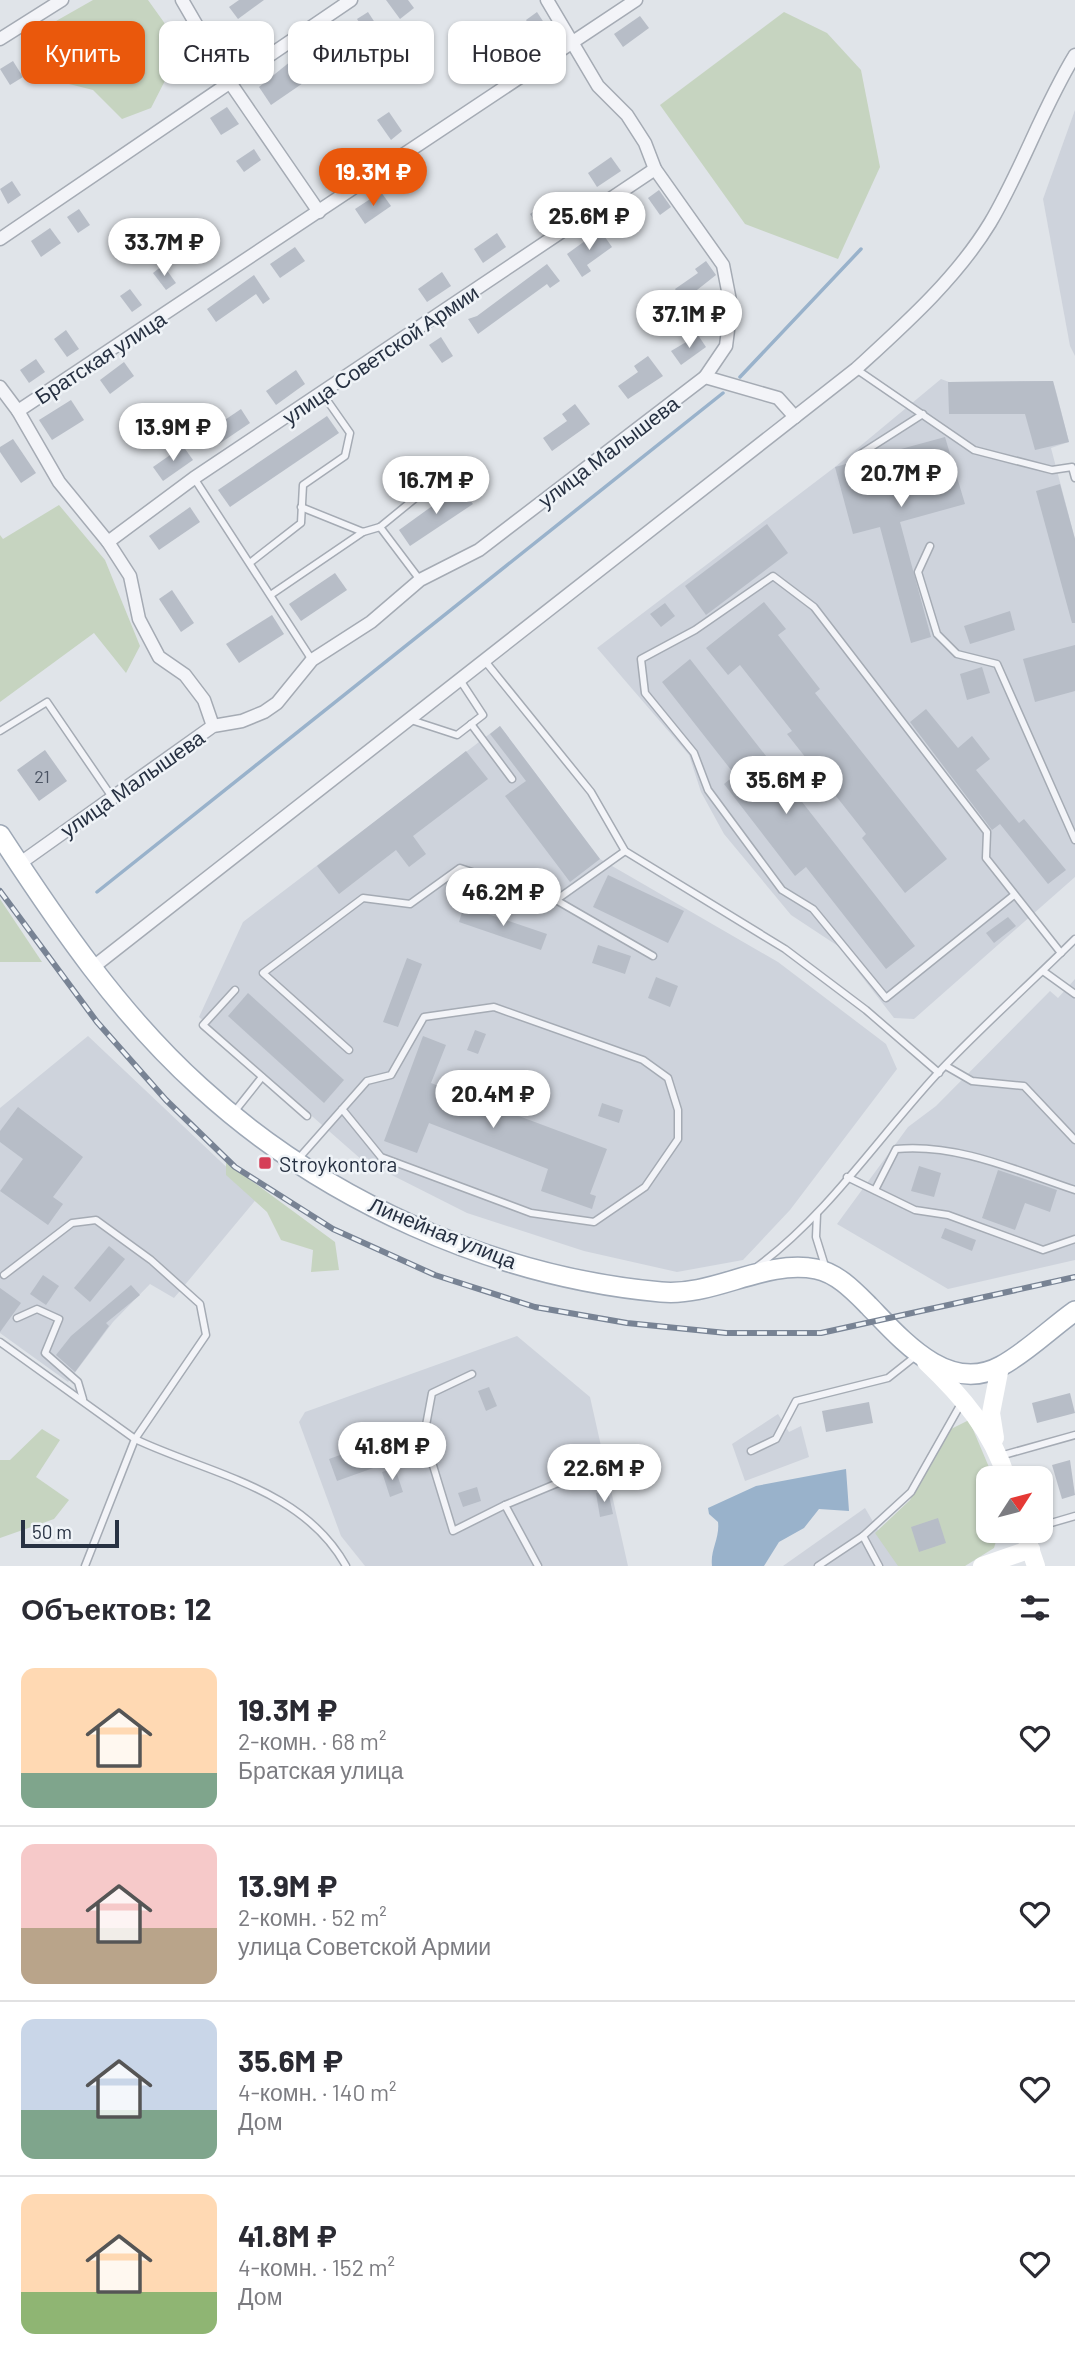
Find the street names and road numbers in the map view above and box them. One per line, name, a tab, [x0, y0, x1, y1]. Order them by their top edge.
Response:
street label: улица Советской Армии	[277, 279, 483, 429]
street label: Братская улица	[30, 305, 170, 409]
street label: улица Малышева	[533, 390, 684, 512]
street label: улица Малышева	[55, 724, 209, 842]
street label: Линейная улица	[365, 1191, 521, 1273]

